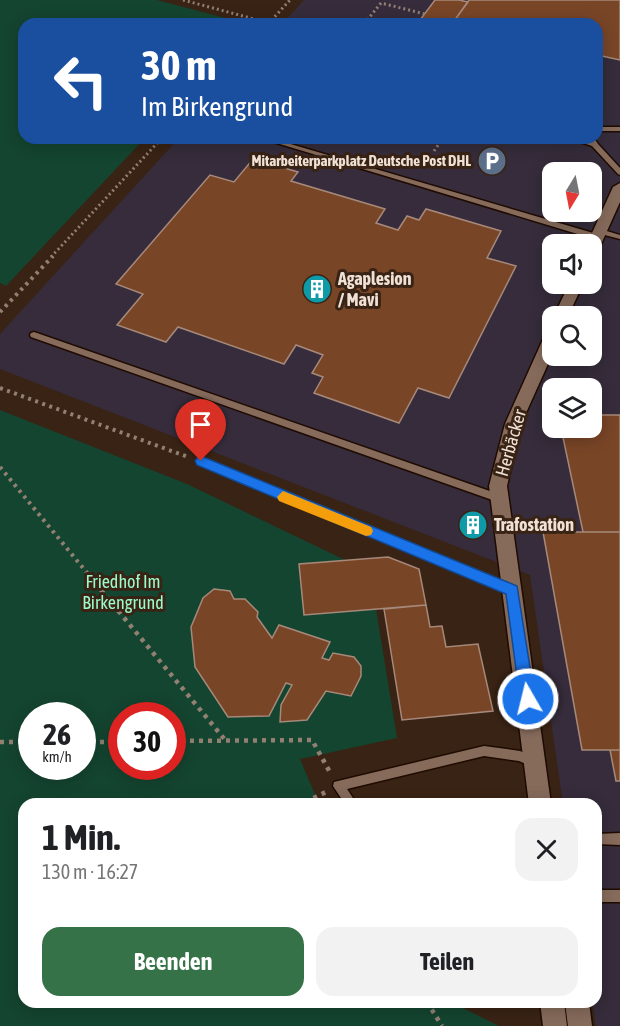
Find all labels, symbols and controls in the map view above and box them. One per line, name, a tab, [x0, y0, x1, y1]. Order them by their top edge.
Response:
text: 30 m	[141, 41, 216, 89]
icon: left	[42, 42, 120, 120]
text: Im Birkengrund	[141, 91, 293, 122]
parking icon: Mitarbeiterparkplatz Deutsche Post DHL	[476, 145, 508, 177]
place label: Mitarbeiterparkplatz Deutsche Post DHL	[251, 152, 471, 169]
north arrow	[542, 162, 602, 222]
map controls	[542, 162, 602, 438]
button: sound	[542, 234, 602, 294]
place label: Agaplesion / Mavi	[337, 268, 412, 310]
building icon: Agaplesion / Mavi	[301, 273, 333, 305]
button: search	[542, 306, 602, 366]
button: layers	[542, 378, 602, 438]
pin	[175, 399, 226, 461]
street label: Herbäcker	[491, 406, 530, 479]
icon: arrive	[184, 408, 217, 441]
building icon: Trafostation	[457, 509, 489, 541]
place label: Trafostation	[494, 514, 574, 535]
park label: Friedhof Im Birkengrund	[82, 571, 164, 613]
position arrow	[496, 667, 560, 731]
speed limit sign: 30	[108, 702, 186, 780]
text: 26	[43, 717, 71, 751]
text: km/h	[42, 748, 72, 765]
text: 1 Min.	[42, 816, 120, 858]
button: close	[515, 818, 578, 881]
text: 130 m · 16:27	[42, 860, 138, 883]
button: Beenden	[42, 927, 304, 996]
button: Teilen	[316, 927, 578, 996]

